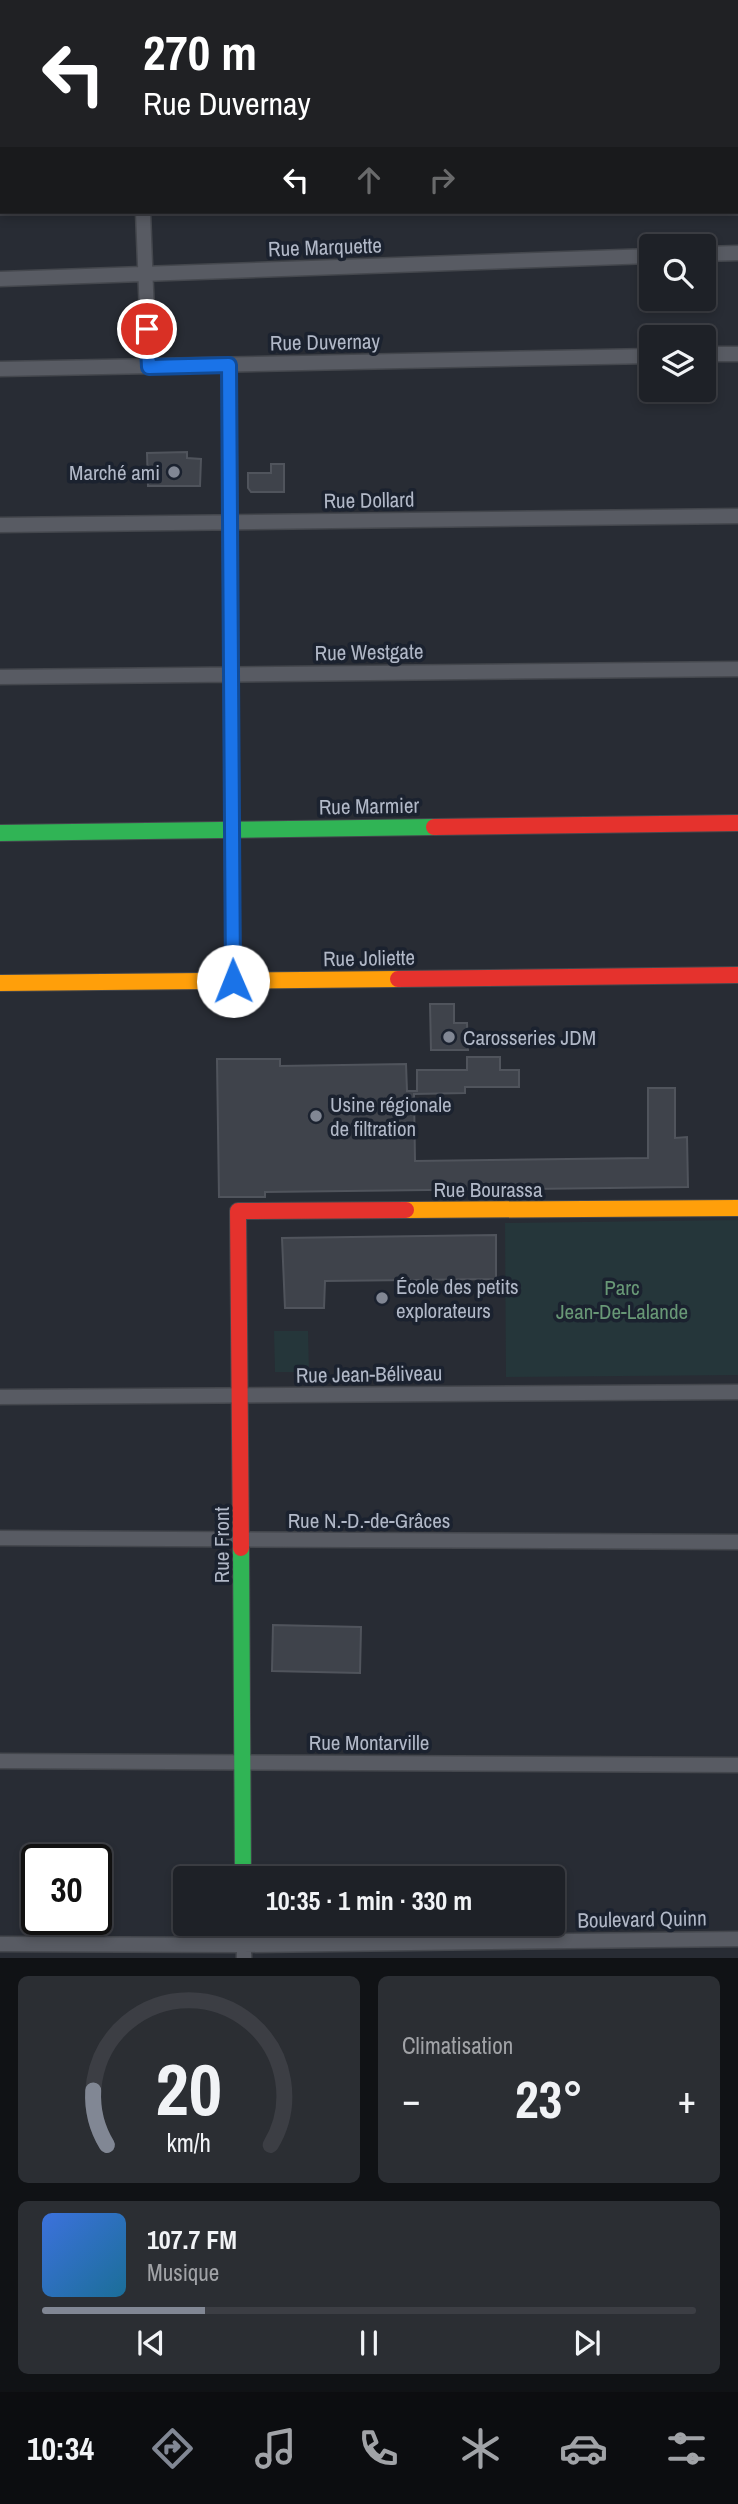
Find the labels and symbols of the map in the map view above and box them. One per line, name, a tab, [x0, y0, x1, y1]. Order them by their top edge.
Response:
street label: Rue Marquette	[268, 231, 382, 263]
pin	[117, 299, 177, 359]
street label: Rue Duvernay	[270, 327, 381, 357]
place label: Marché ami	[69, 458, 160, 487]
marker: Marché ami	[166, 464, 182, 480]
street label: Rue Dollard	[323, 485, 415, 515]
street label: Rue Westgate	[314, 637, 424, 667]
street label: Rue Marmier	[319, 791, 420, 821]
street label: Rue Joliette	[323, 943, 415, 973]
position arrow	[196, 944, 270, 1018]
place label: Carosseries JDM	[463, 1023, 596, 1052]
marker: Carosseries JDM	[441, 1029, 457, 1045]
place label: Usine régionale de filtration	[330, 1090, 452, 1143]
marker: Usine régionale de filtration	[308, 1108, 324, 1124]
street label: Rue Bourassa	[433, 1175, 543, 1204]
place label: École des petits explorateurs	[396, 1272, 519, 1325]
park label: Parc Jean-De-Lalande	[556, 1273, 688, 1326]
marker: École des petits explorateurs	[374, 1290, 390, 1306]
street label: Rue Jean-Béliveau	[296, 1358, 442, 1390]
street label: Rue N.-D.-de-Grâces	[288, 1506, 450, 1535]
street label: Rue Front	[207, 1507, 236, 1583]
street label: Rue Montarville	[309, 1728, 429, 1757]
speed limit sign: 30	[21, 1844, 112, 1935]
street label: Boulevard Quinn	[577, 1903, 707, 1935]

